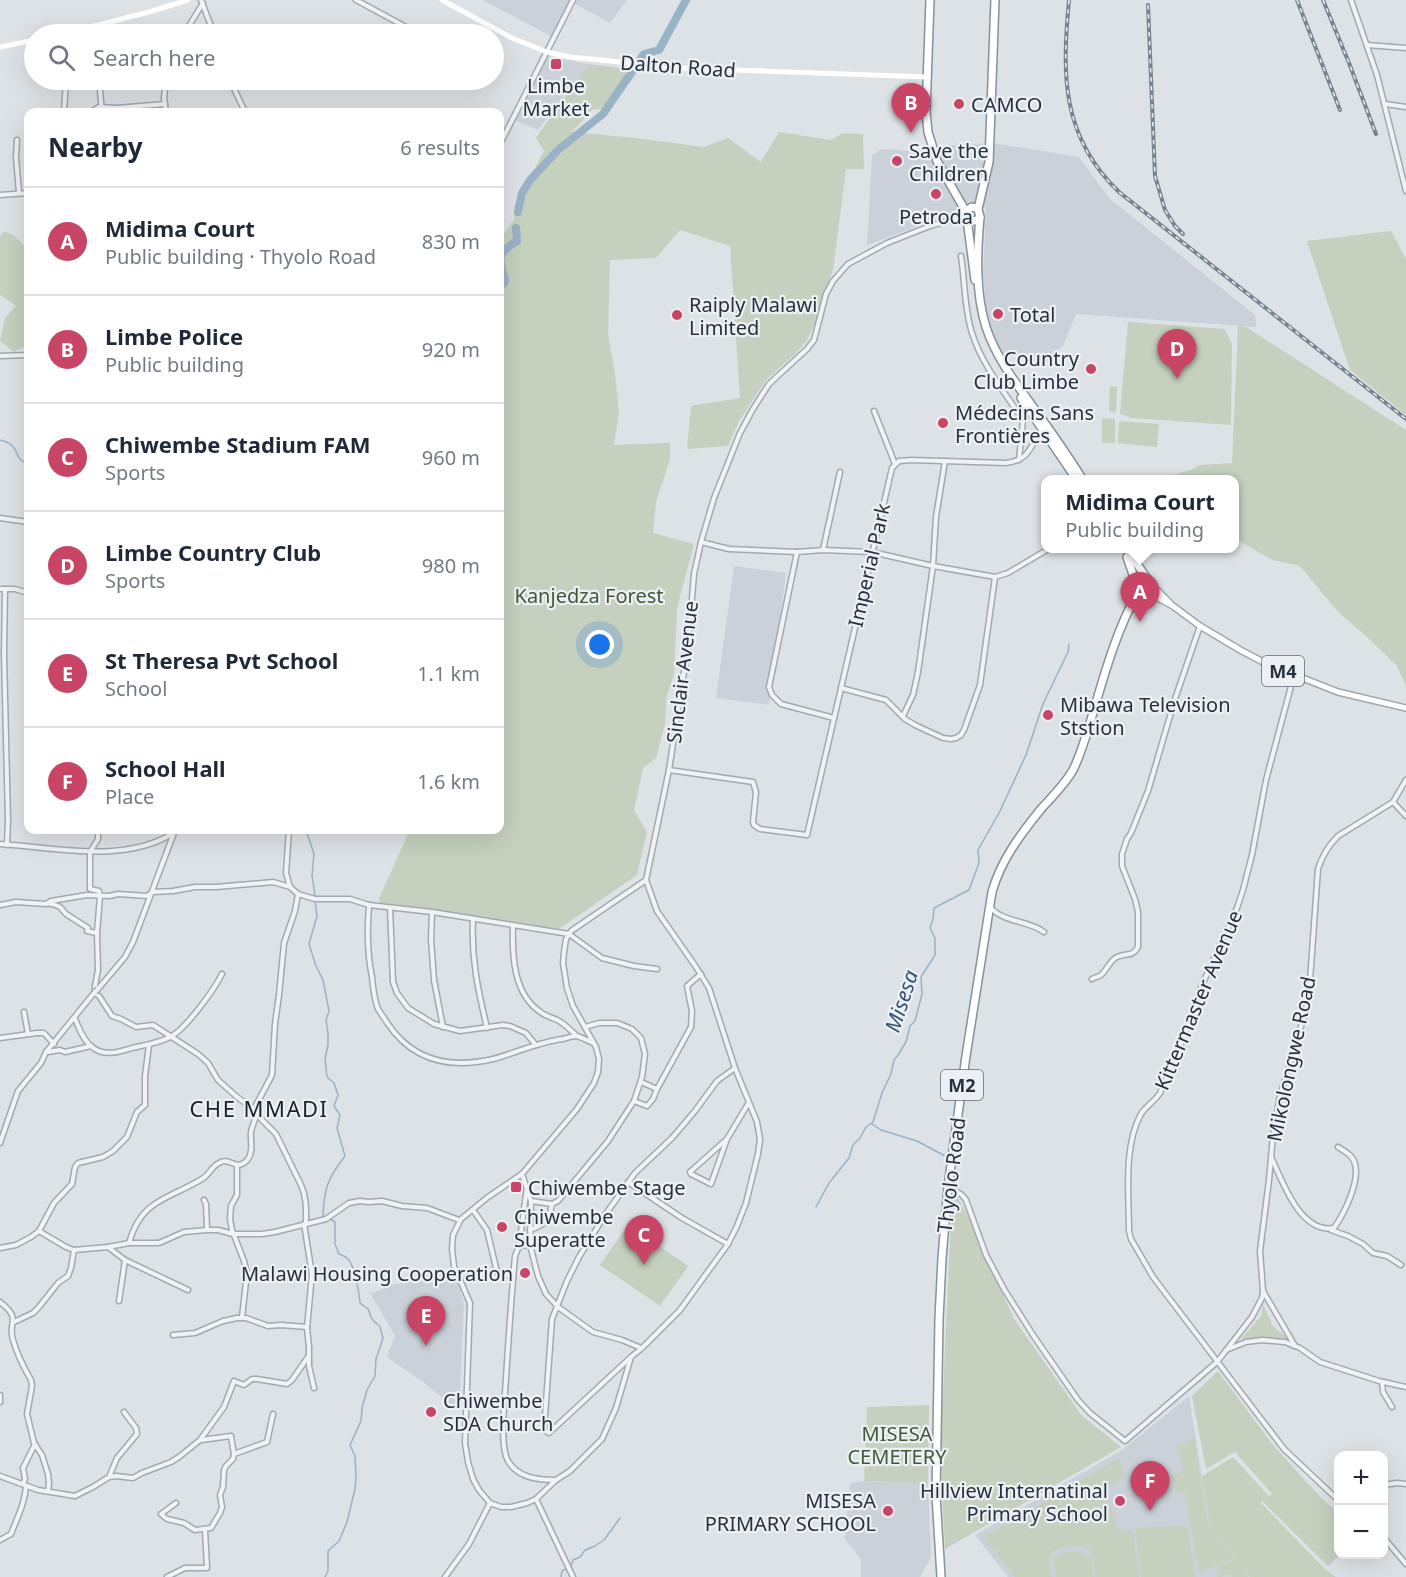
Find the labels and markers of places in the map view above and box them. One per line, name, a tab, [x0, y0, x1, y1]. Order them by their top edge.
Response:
marker: Limbe Market	[549, 57, 563, 71]
place label: Limbe Market	[523, 72, 589, 122]
pin: B	[892, 84, 930, 133]
place label: CAMCO	[971, 91, 1042, 118]
marker: CAMCO	[952, 97, 966, 111]
place label: Save the Children	[909, 137, 989, 187]
marker: Save the Children	[890, 154, 904, 168]
marker: Petroda	[929, 187, 943, 201]
place label: Petroda	[899, 203, 973, 230]
place label: Raiply Malawi Limited	[689, 291, 817, 341]
place label: Total	[1010, 301, 1055, 328]
marker: Total	[991, 307, 1005, 321]
marker: Raiply Malawi Limited	[670, 308, 684, 322]
pin: D	[1158, 330, 1196, 379]
place label: Country Club Limbe	[973, 345, 1080, 395]
marker: Country Club Limbe	[1084, 362, 1098, 376]
place label: Médecins Sans Frontières	[955, 399, 1094, 449]
marker: Médecins Sans Frontières	[936, 416, 950, 430]
pin: A	[1120, 572, 1160, 622]
place label: Mibawa Television Ststion	[1060, 691, 1231, 741]
marker: Mibawa Television Ststion	[1041, 708, 1055, 722]
place label: Chiwembe Stage	[528, 1174, 686, 1201]
marker: Chiwembe Stage	[509, 1180, 523, 1194]
place label: Chiwembe Superatte	[514, 1203, 613, 1253]
pin: C	[624, 1216, 664, 1265]
marker: Chiwembe Superatte	[495, 1220, 509, 1234]
place label: Malawi Housing Cooperation	[241, 1260, 513, 1287]
marker: Malawi Housing Cooperation	[518, 1266, 532, 1280]
pin: E	[406, 1296, 446, 1346]
place label: Chiwembe SDA Church	[443, 1387, 553, 1437]
marker: Chiwembe SDA Church	[424, 1405, 438, 1419]
pin: F	[1130, 1462, 1170, 1511]
place label: Hillview Internatinal Primary School	[920, 1477, 1108, 1527]
place label: MISESA PRIMARY SCHOOL	[705, 1487, 876, 1537]
marker: Hillview Internatinal Primary School	[1113, 1494, 1127, 1508]
marker: MISESA PRIMARY SCHOOL	[881, 1504, 895, 1518]

